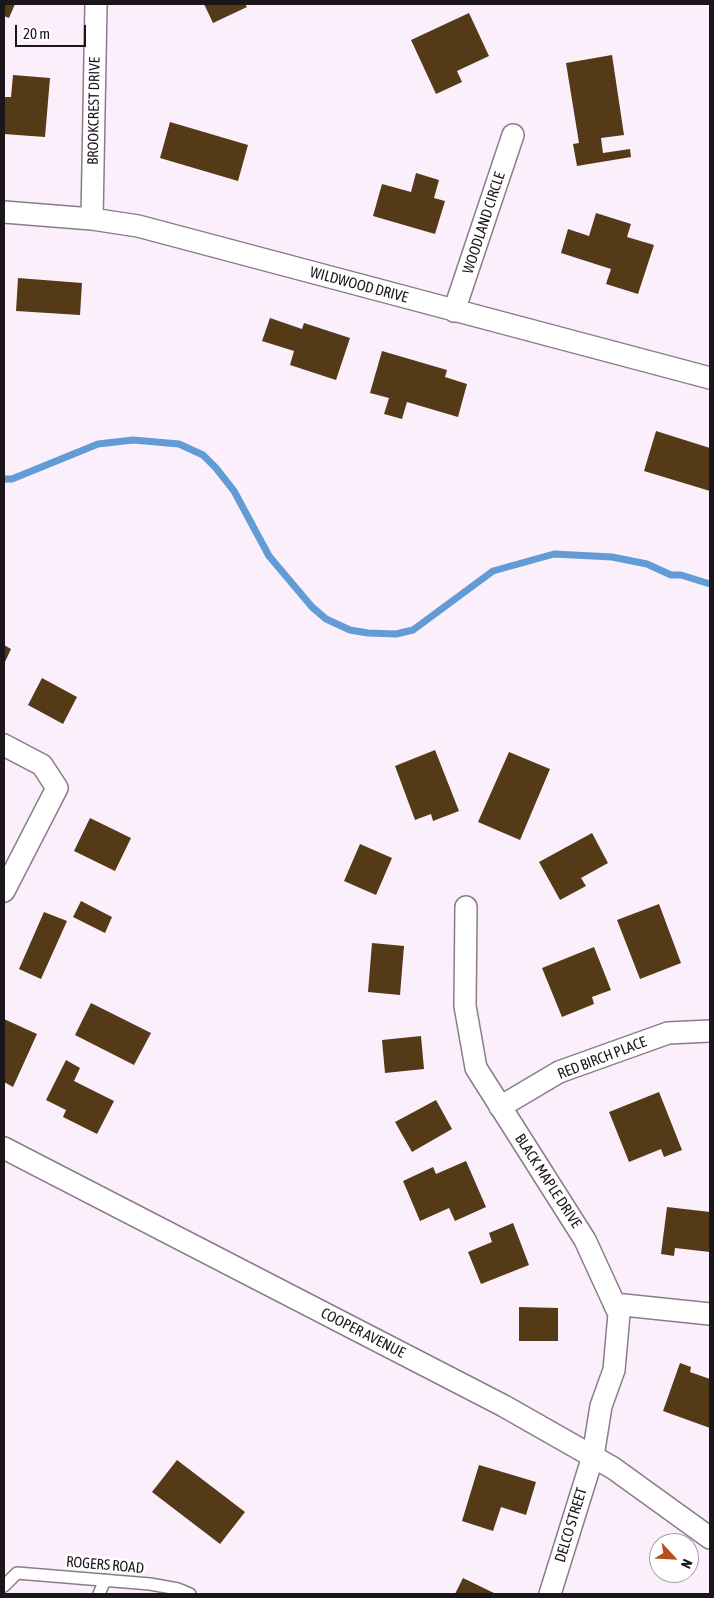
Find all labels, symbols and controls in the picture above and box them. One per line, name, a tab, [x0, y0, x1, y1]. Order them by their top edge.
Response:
scale bar	[18, 15, 89, 47]
text: 20 m	[23, 25, 50, 42]
street label: BROOKCREST DRIVE	[84, 57, 104, 165]
street label: WOODLAND CIRCLE	[459, 170, 509, 276]
street label: WILDWOOD DRIVE	[308, 263, 410, 307]
street label: RED BIRCH PLACE	[555, 1033, 649, 1083]
street label: BLACK MAPLE DRIVE	[511, 1130, 585, 1232]
street label: COOPER AVENUE	[318, 1304, 408, 1362]
street label: DELCO STREET	[551, 1485, 591, 1565]
north arrow	[649, 1533, 699, 1583]
street label: ROGERS ROAD	[65, 1553, 145, 1577]
text: N	[678, 1557, 696, 1571]

